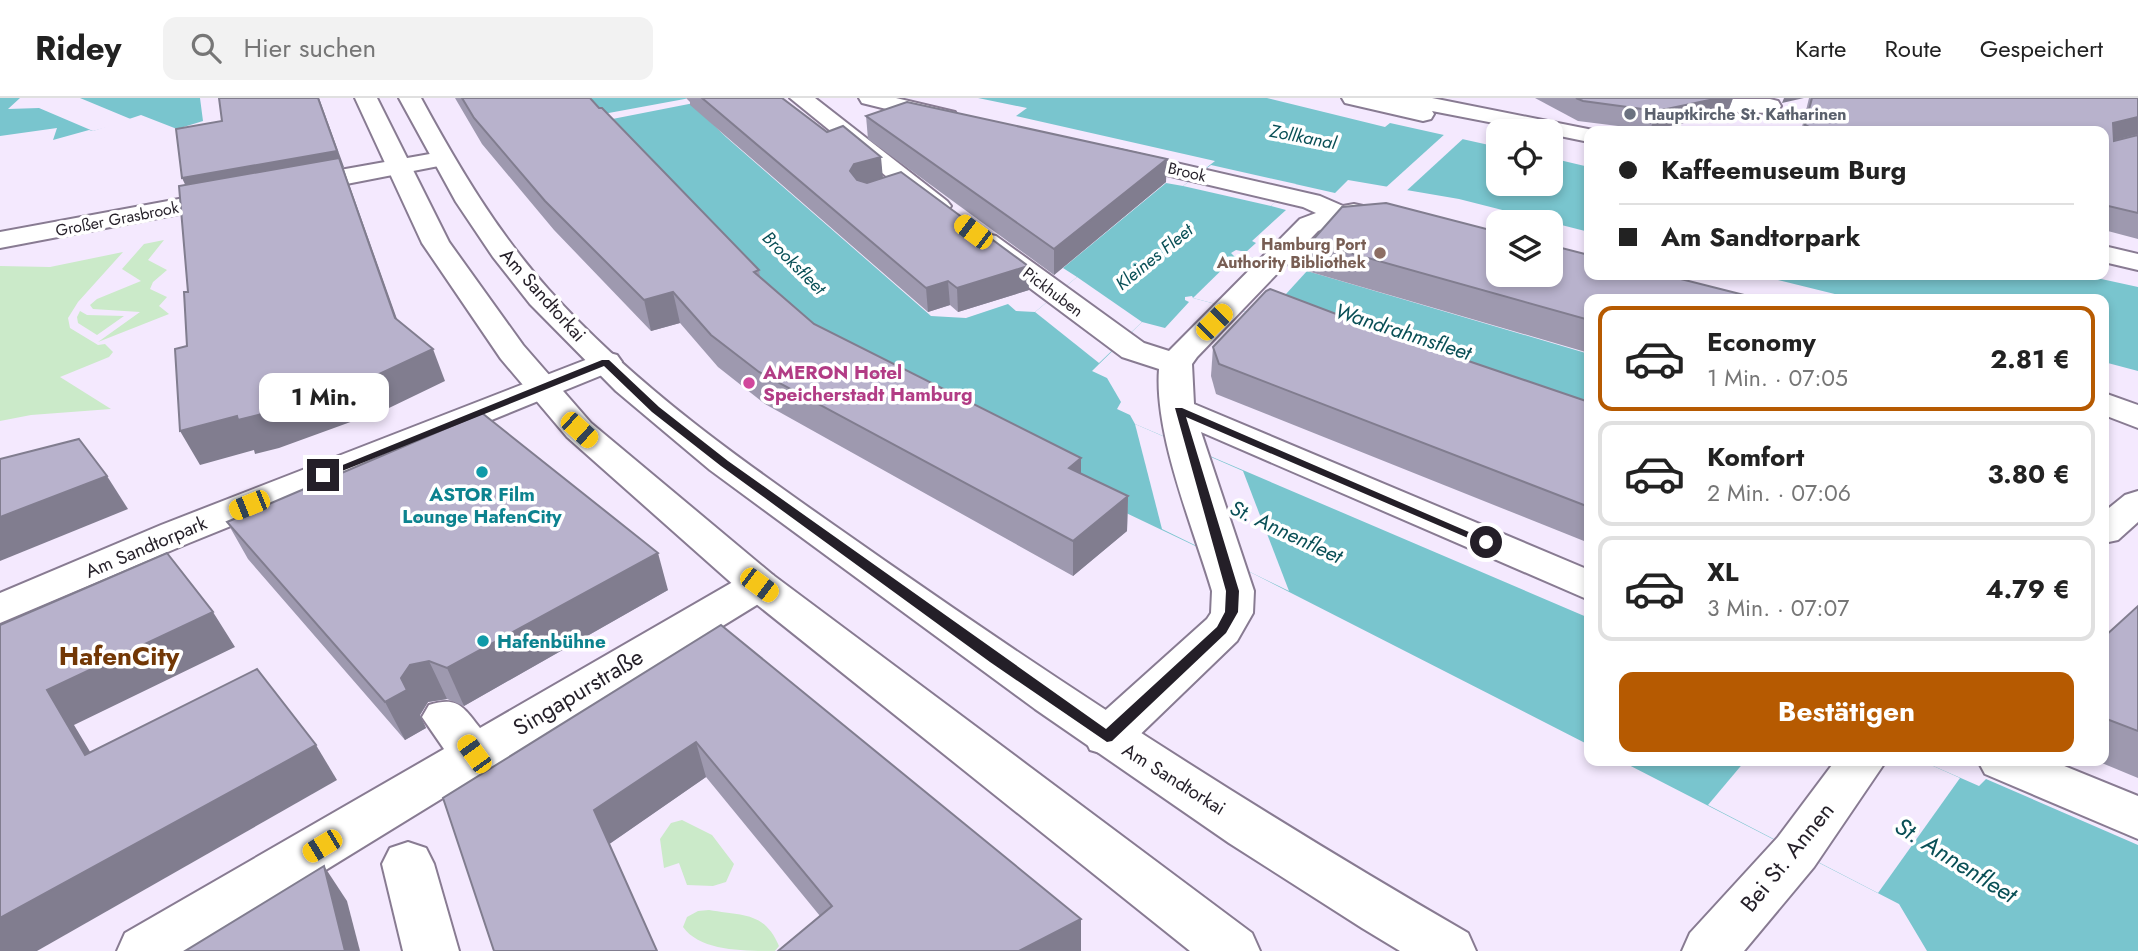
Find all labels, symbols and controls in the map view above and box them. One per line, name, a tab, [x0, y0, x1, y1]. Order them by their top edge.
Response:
search box	[163, 17, 653, 80]
text: Ridey	[35, 25, 121, 72]
icon: search	[187, 29, 225, 67]
text: Hier suchen	[243, 29, 376, 67]
text: Karte	[1795, 31, 1846, 66]
text: Route	[1884, 31, 1942, 66]
text: Gespeichert	[1980, 31, 2103, 66]
place label: Hauptkirche St. Katharinen	[1644, 103, 1847, 126]
marker: Hauptkirche St. Katharinen	[1622, 106, 1638, 122]
water label: Zollkanal	[1266, 118, 1339, 156]
map controls	[1486, 119, 1563, 287]
button: locate	[1486, 119, 1563, 196]
text: Kaffeemuseum Burg	[1661, 151, 1906, 189]
street label: Brook	[1166, 156, 1209, 188]
street label: Großer Grasbrook	[54, 196, 181, 242]
button: layers	[1486, 210, 1563, 287]
car	[950, 211, 997, 253]
water label: Kleines Fleet	[1110, 217, 1200, 296]
text: Am Sandtorpark	[1661, 218, 1861, 256]
water label: Brooksfleet	[756, 225, 833, 302]
place label: Hamburg Port Authority Bibliothek	[1216, 233, 1367, 274]
street label: Am Sandtorkai	[494, 242, 592, 348]
marker: Hamburg Port Authority Bibliothek	[1372, 245, 1388, 261]
street label: Pickhuben	[1018, 262, 1088, 322]
water label: Wandrahmsfleet	[1331, 296, 1476, 369]
car	[1192, 300, 1237, 344]
text: Economy	[1707, 323, 1816, 361]
icon: car	[1623, 327, 1686, 390]
text: 2.81 €	[1990, 340, 2070, 378]
place label: AMERON Hotel Speicherstadt Hamburg	[762, 359, 973, 408]
text: 1 Min. · 07:05	[1707, 361, 1848, 395]
callout: 1 Min.	[258, 374, 388, 422]
marker: AMERON Hotel Speicherstadt Hamburg	[741, 375, 757, 391]
text: 1 Min.	[291, 380, 357, 414]
car	[557, 408, 602, 452]
text: Komfort	[1707, 438, 1804, 476]
icon: car	[1623, 442, 1686, 505]
text: 3.80 €	[1988, 455, 2070, 493]
route end	[307, 459, 339, 491]
marker: ASTOR Film Lounge HafenCity	[474, 464, 490, 480]
text: 2 Min. · 07:06	[1707, 476, 1851, 510]
place label: ASTOR Film Lounge HafenCity	[402, 481, 563, 530]
car	[226, 487, 273, 523]
water label: St. Annenfleet	[1225, 493, 1348, 572]
street label: Am Sandtorpark	[81, 509, 212, 585]
route start	[1470, 526, 1502, 558]
text: XL	[1707, 553, 1739, 591]
icon: car	[1623, 557, 1686, 620]
car	[736, 564, 783, 606]
text: 4.79 €	[1986, 570, 2070, 608]
text: 3 Min. · 07:07	[1707, 591, 1849, 625]
place label: Hafenbühne	[497, 628, 606, 655]
marker: Hafenbühne	[475, 633, 491, 649]
district label: HafenCity	[59, 637, 180, 675]
street label: Singapurstraße	[506, 640, 650, 744]
button: Bestätigen	[1619, 672, 2074, 752]
car	[454, 731, 495, 777]
street label: Am Sandtorkai	[1117, 736, 1231, 822]
street label: Bei St. Annen	[1732, 795, 1842, 919]
water label: St. Annenfleet	[1888, 809, 2025, 912]
car	[299, 826, 346, 866]

